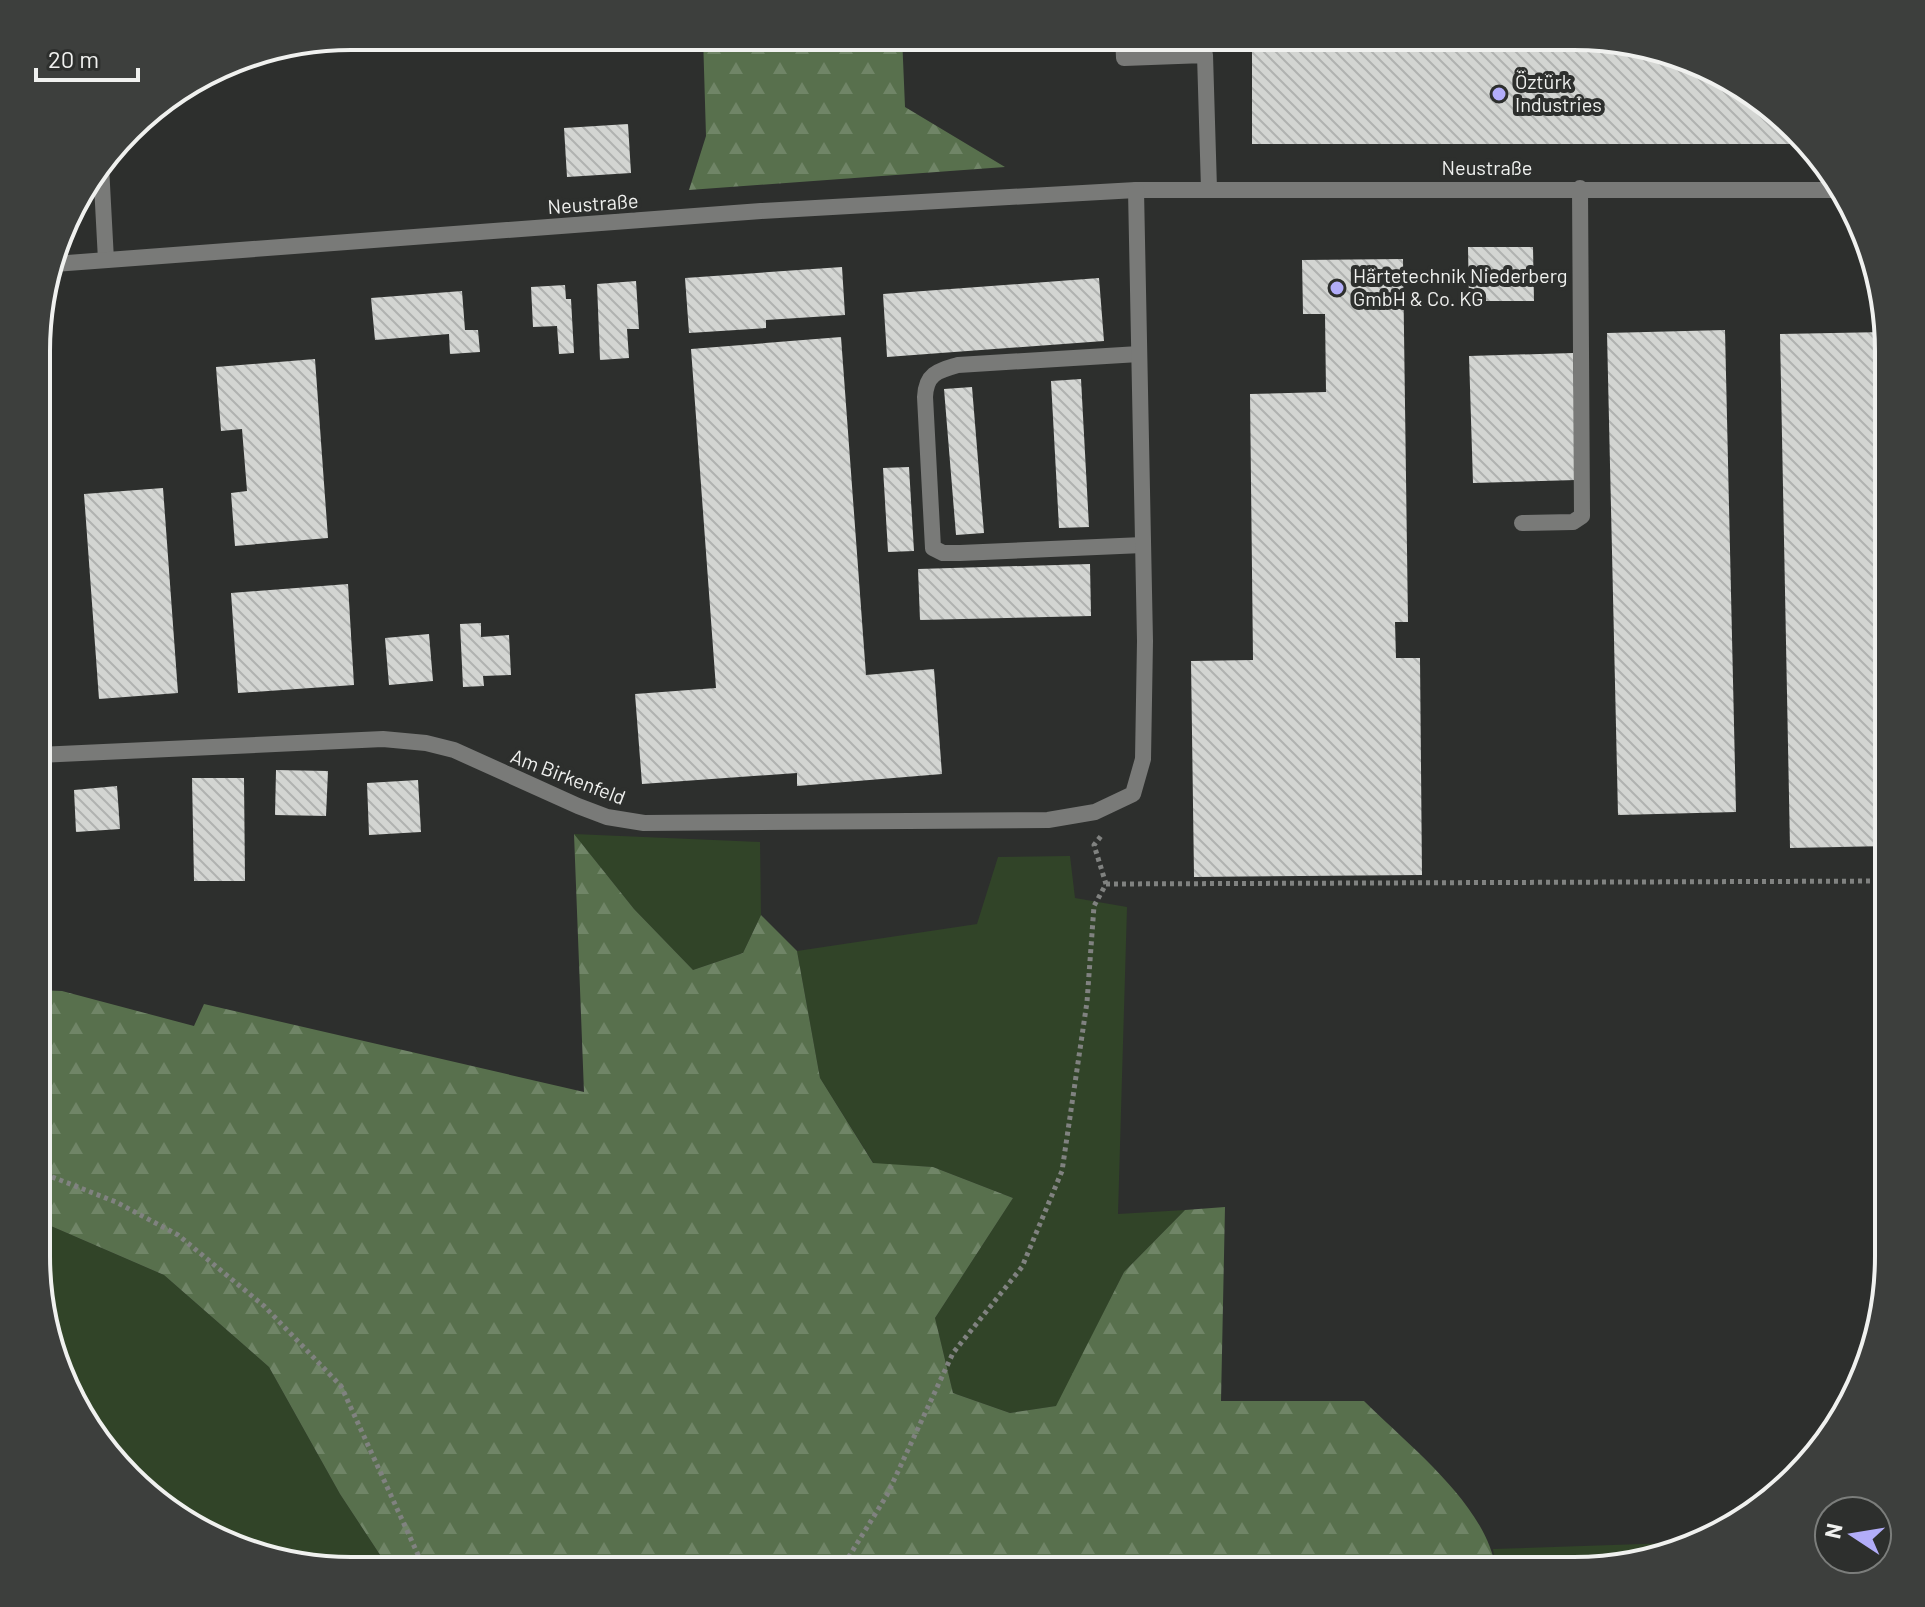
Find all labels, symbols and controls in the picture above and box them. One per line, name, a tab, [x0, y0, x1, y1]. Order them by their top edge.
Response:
scale bar	[36, 32, 138, 82]
text: 20 m	[48, 44, 99, 73]
place label: Öztürk Industries	[1515, 69, 1602, 116]
marker: Öztürk Industries	[1490, 85, 1508, 103]
street label: Neustraße	[1441, 155, 1533, 179]
street label: Neustraße	[547, 188, 639, 218]
place label: Härtetechnik Niederberg GmbH & Co. KG	[1353, 263, 1567, 310]
marker: Härtetechnik Niederberg GmbH & Co. KG	[1328, 279, 1346, 297]
street label: Am Birkenfeld	[508, 743, 629, 809]
north arrow	[1813, 1495, 1893, 1575]
text: N	[1818, 1521, 1847, 1540]

